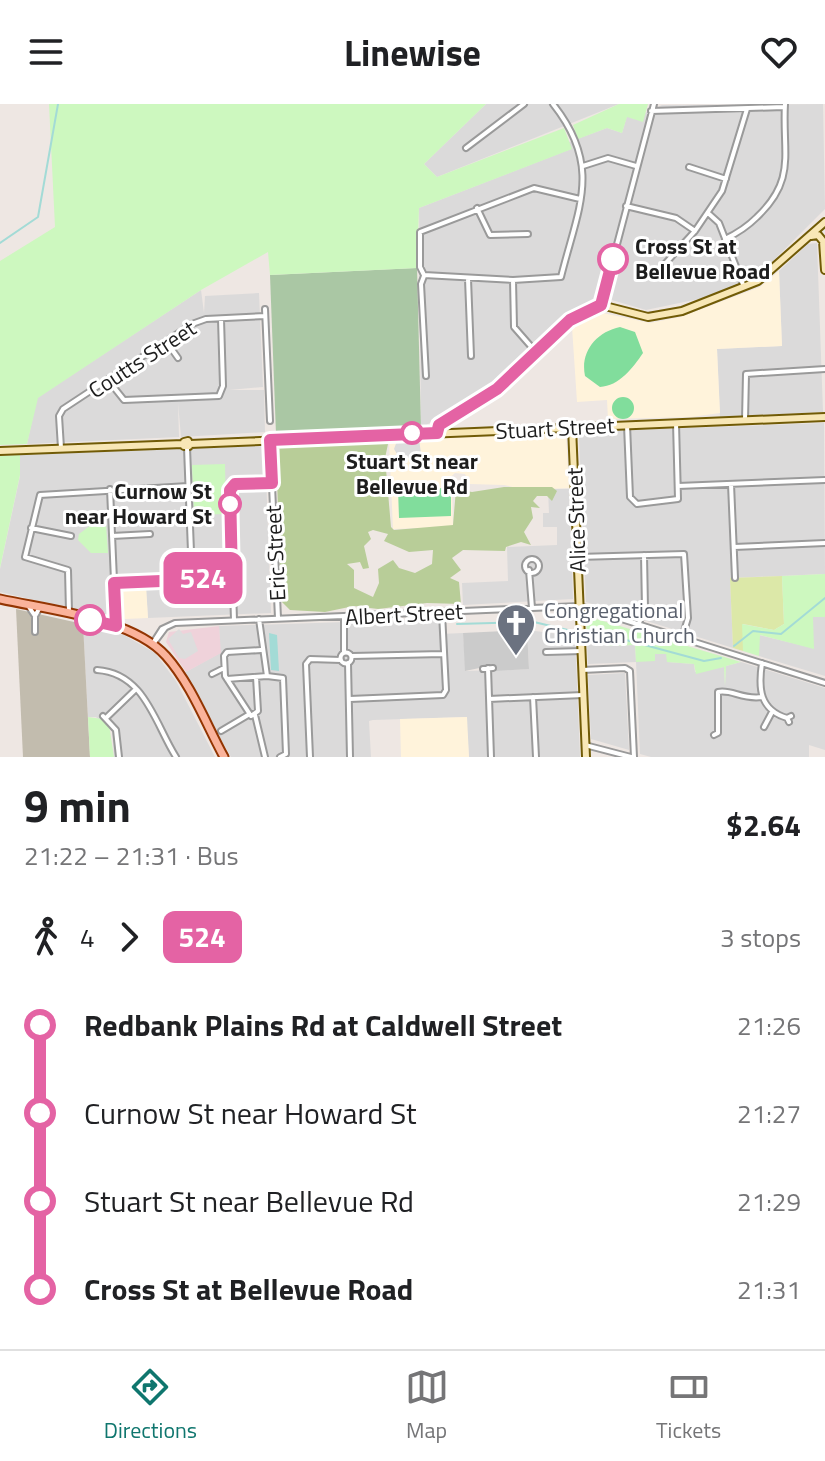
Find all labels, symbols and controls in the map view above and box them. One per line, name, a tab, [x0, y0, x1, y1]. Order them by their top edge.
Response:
text: Linewise	[344, 25, 481, 80]
icon: menu	[24, 30, 68, 74]
icon: heart	[757, 30, 801, 74]
place label: Cross St at Bellevue Road	[635, 229, 770, 288]
marker: Cross St at Bellevue Road	[598, 244, 628, 274]
street label: Coutts Street	[81, 311, 203, 407]
street label: Stuart Street	[495, 408, 616, 448]
marker: Stuart St near Bellevue Rd	[401, 422, 423, 444]
place label: Stuart St near Bellevue Rd	[346, 444, 478, 503]
street label: Alice Street	[557, 467, 595, 573]
place label: Curnow St near Howard St	[65, 474, 212, 533]
marker: Curnow St near Howard St	[219, 493, 241, 515]
street label: Eric Street	[256, 504, 294, 602]
line badge: 524	[157, 552, 249, 604]
text: 524	[179, 556, 227, 599]
place label: Congregational Christian Church	[544, 593, 695, 652]
street label: Albert Street	[344, 594, 464, 634]
church icon: Congregational Christian Church	[495, 602, 537, 657]
unlabelled marker	[75, 605, 105, 635]
text: 9 min	[24, 772, 131, 839]
text: $2.64	[726, 802, 801, 848]
text: 21:22 – 21:31 · Bus	[24, 836, 239, 875]
icon: walk	[24, 915, 68, 959]
icon: forward	[107, 915, 151, 959]
text: 524	[179, 915, 226, 958]
text: 4	[80, 918, 95, 957]
text: 3 stops	[720, 918, 801, 957]
text: Redbank Plains Rd at Caldwell Street	[84, 1002, 562, 1048]
text: 21:26	[737, 1006, 801, 1045]
text: Curnow St near Howard St	[84, 1090, 416, 1136]
text: 21:27	[737, 1094, 801, 1133]
text: Stuart St near Bellevue Rd	[84, 1178, 414, 1224]
text: 21:29	[737, 1182, 801, 1221]
text: Cross St at Bellevue Road	[84, 1266, 413, 1312]
text: 21:31	[737, 1270, 801, 1309]
tab: Directions	[104, 1365, 197, 1447]
tab: Map	[405, 1365, 449, 1447]
tab: Tickets	[656, 1365, 721, 1447]

